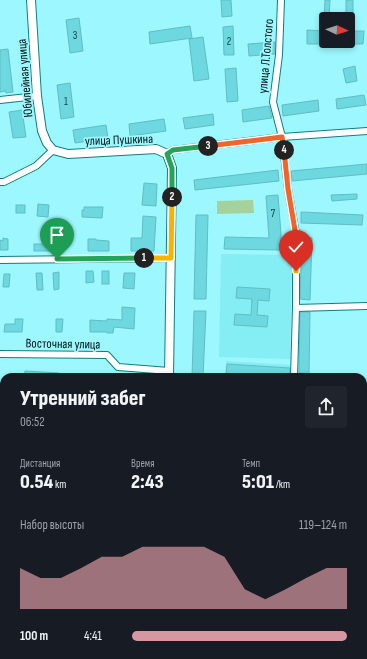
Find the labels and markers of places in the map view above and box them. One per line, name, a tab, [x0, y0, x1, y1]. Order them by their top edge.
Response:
pin: 3	[198, 136, 218, 156]
pin: 4	[274, 140, 294, 160]
pin: 2	[162, 187, 182, 207]
pin	[40, 218, 74, 259]
pin	[279, 230, 313, 271]
pin: 1	[134, 248, 154, 268]

